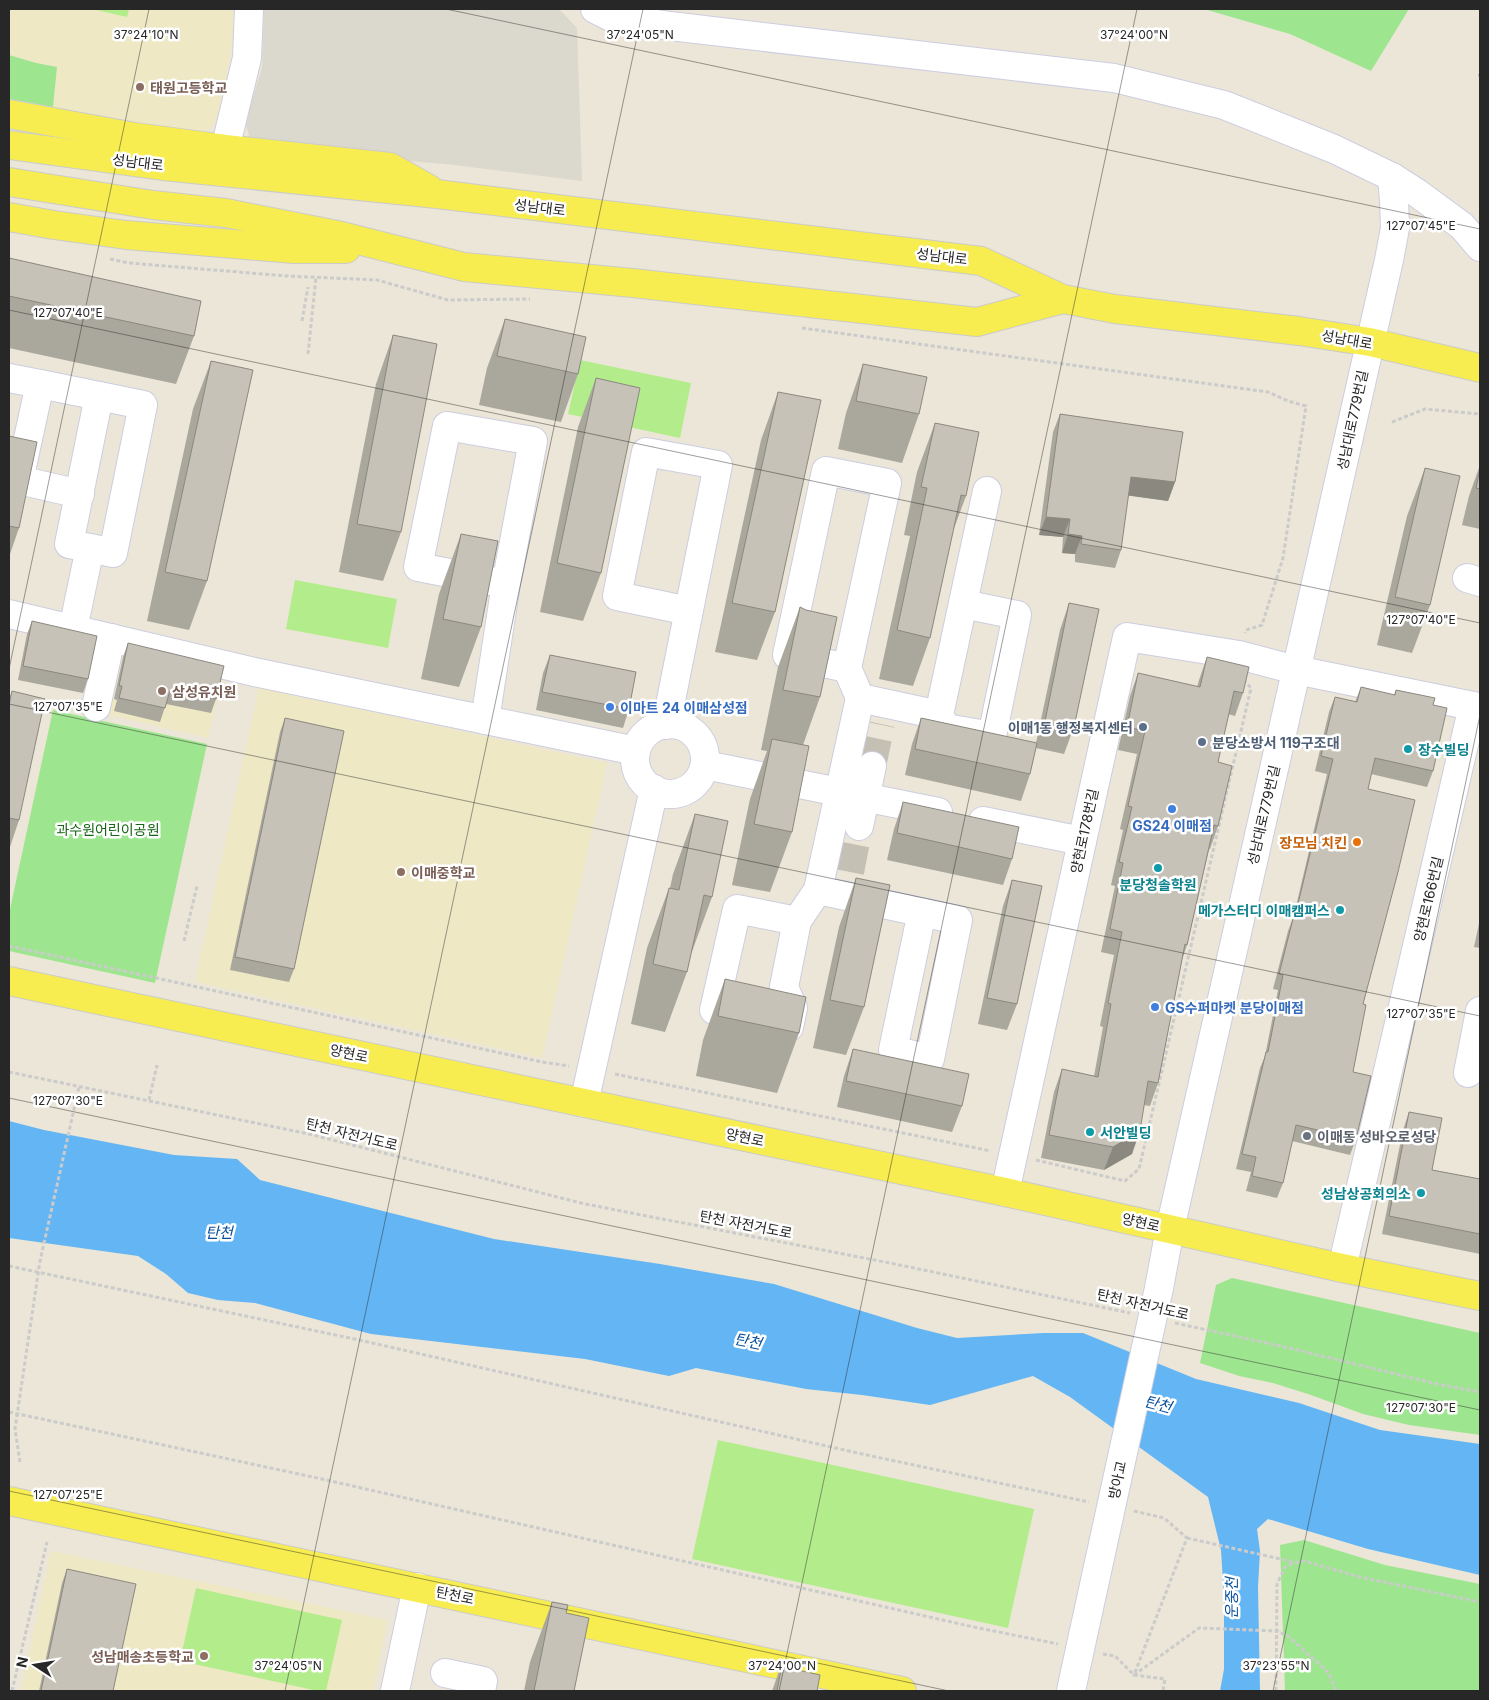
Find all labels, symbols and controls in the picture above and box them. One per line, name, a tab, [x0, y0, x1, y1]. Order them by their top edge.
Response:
text: 37°24'10"N	[113, 27, 179, 42]
text: 37°24'05"N	[606, 27, 674, 42]
text: 37°24'00"N	[1100, 27, 1168, 42]
place label: 태원고등학교	[150, 79, 227, 96]
marker: 태원고등학교	[134, 81, 146, 93]
street label: 성남대로	[111, 150, 165, 174]
street label: 성남대로	[513, 195, 567, 219]
text: 127°07'45"E	[1386, 218, 1456, 233]
street label: 성남대로	[915, 244, 969, 268]
text: 127°07'40"E	[33, 305, 103, 320]
street label: 성남대로	[1320, 326, 1374, 352]
street label: 성남대로779번길	[1333, 368, 1371, 472]
text: 127°07'40"E	[1386, 612, 1456, 627]
place label: 삼성유치원	[172, 683, 236, 700]
marker: 삼성유치원	[156, 685, 168, 697]
text: 127°07'35"E	[33, 699, 103, 714]
place label: 이마트 24 이매삼성점	[620, 699, 748, 716]
marker: 이마트 24 이매삼성점	[604, 701, 616, 713]
place label: 이매1동 행정복지센터	[1008, 719, 1133, 736]
marker: 이매1동 행정복지센터	[1137, 721, 1149, 733]
place label: 분당소방서 119구조대	[1212, 734, 1340, 751]
marker: 분당소방서 119구조대	[1196, 736, 1208, 748]
place label: 장수빌딩	[1418, 741, 1470, 758]
marker: 장수빌딩	[1402, 743, 1414, 755]
street label: 성남대로779번길	[1243, 763, 1283, 867]
street label: 양현로178번길	[1067, 787, 1101, 875]
marker: GS24 이매점	[1166, 803, 1178, 815]
place label: GS24 이매점	[1132, 817, 1212, 834]
park label: 과수원어린이공원	[56, 821, 160, 838]
place label: 장모님 치킨	[1279, 834, 1347, 851]
marker: 장모님 치킨	[1351, 836, 1363, 848]
street label: 양현로166번길	[1410, 854, 1446, 944]
marker: 분당청솔학원	[1152, 862, 1164, 874]
place label: 이매중학교	[411, 864, 476, 881]
marker: 이매중학교	[395, 866, 407, 878]
place label: 분당청솔학원	[1119, 876, 1197, 893]
place label: 메가스터디 이매캠퍼스	[1198, 902, 1330, 919]
marker: 메가스터디 이매캠퍼스	[1334, 904, 1346, 916]
place label: GS수퍼마켓 분당이매점	[1165, 999, 1304, 1016]
marker: GS수퍼마켓 분당이매점	[1149, 1001, 1161, 1013]
text: 127°07'35"E	[1386, 1006, 1456, 1021]
street label: 양현로	[328, 1041, 370, 1065]
text: 127°07'30"E	[33, 1093, 103, 1108]
street label: 탄천 자전거도로	[304, 1114, 400, 1154]
place label: 서안빌딩	[1100, 1124, 1152, 1141]
street label: 양현로	[724, 1125, 766, 1149]
marker: 서안빌딩	[1084, 1126, 1096, 1138]
place label: 이매동 성바오로성당	[1317, 1128, 1436, 1145]
marker: 이매동 성바오로성당	[1301, 1130, 1313, 1142]
place label: 성남상공회의소	[1321, 1185, 1411, 1202]
marker: 성남상공회의소	[1415, 1187, 1427, 1199]
street label: 탄천 자전거도로	[698, 1207, 794, 1241]
street label: 양현로	[1120, 1209, 1162, 1235]
water label: 탄천	[205, 1223, 235, 1242]
street label: 탄천 자전거도로	[1095, 1285, 1191, 1323]
water label: 탄천	[733, 1329, 766, 1353]
water label: 탄천	[1142, 1391, 1176, 1417]
text: 127°07'30"E	[1386, 1400, 1456, 1415]
street label: 방아교	[1105, 1459, 1129, 1501]
text: 127°07'25"E	[33, 1487, 103, 1502]
water label: 운중천	[1222, 1575, 1241, 1619]
street label: 탄천로	[434, 1583, 476, 1607]
north arrow	[10, 1640, 60, 1690]
place label: 성남매송초등학교	[91, 1648, 194, 1665]
marker: 성남매송초등학교	[198, 1650, 210, 1662]
text: N	[12, 1655, 31, 1669]
text: 37°24'05"N	[254, 1658, 322, 1673]
text: 37°24'00"N	[748, 1658, 816, 1673]
text: 37°23'55"N	[1242, 1658, 1310, 1673]

